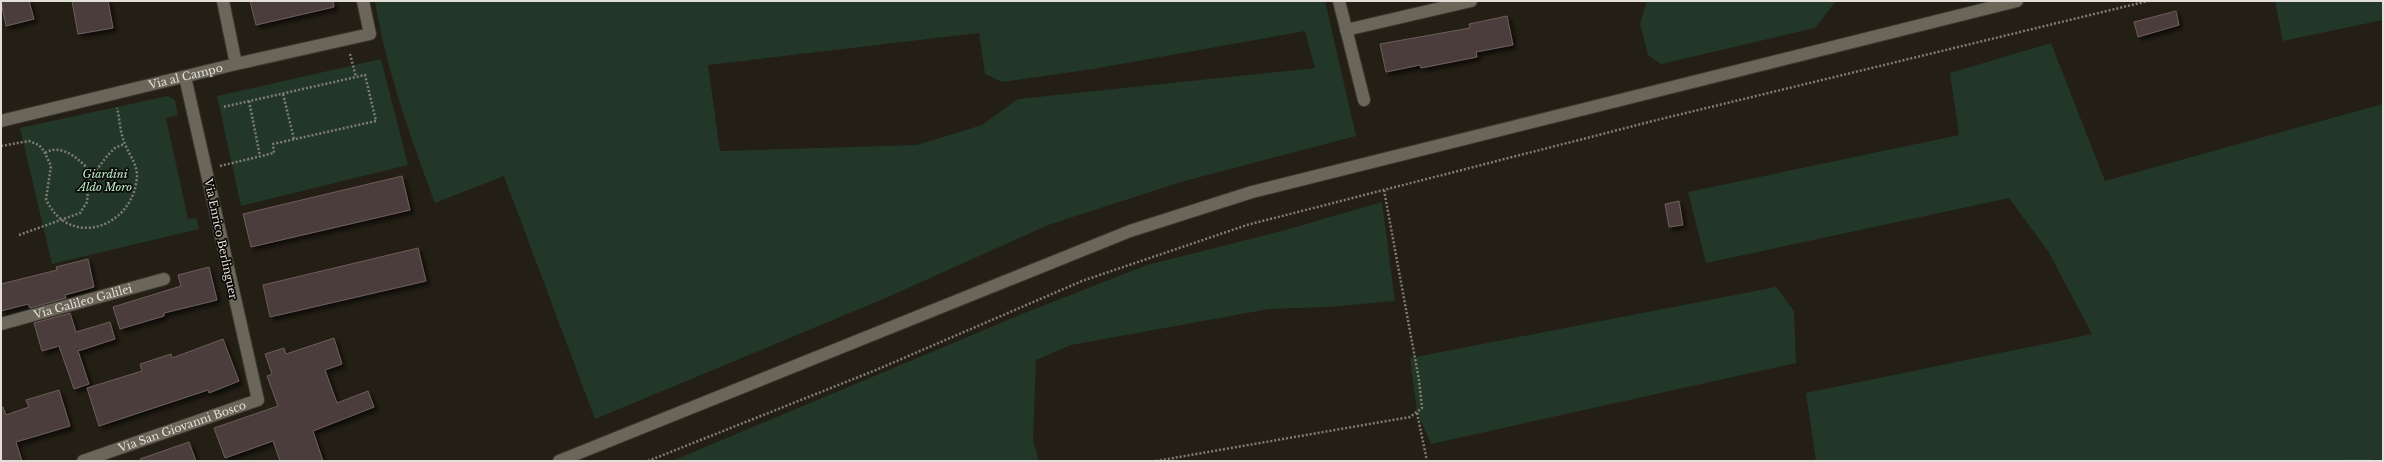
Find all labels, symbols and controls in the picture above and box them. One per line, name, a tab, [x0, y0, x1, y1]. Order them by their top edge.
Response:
street label: Via al Campo	[146, 60, 224, 92]
park label: Giardini Aldo Moro	[76, 167, 132, 194]
street label: Via Enrico Berlinguer	[201, 177, 241, 301]
street label: Via Galileo Galilei	[31, 281, 134, 322]
street label: Via San Giovanni Bosco	[115, 398, 248, 455]

